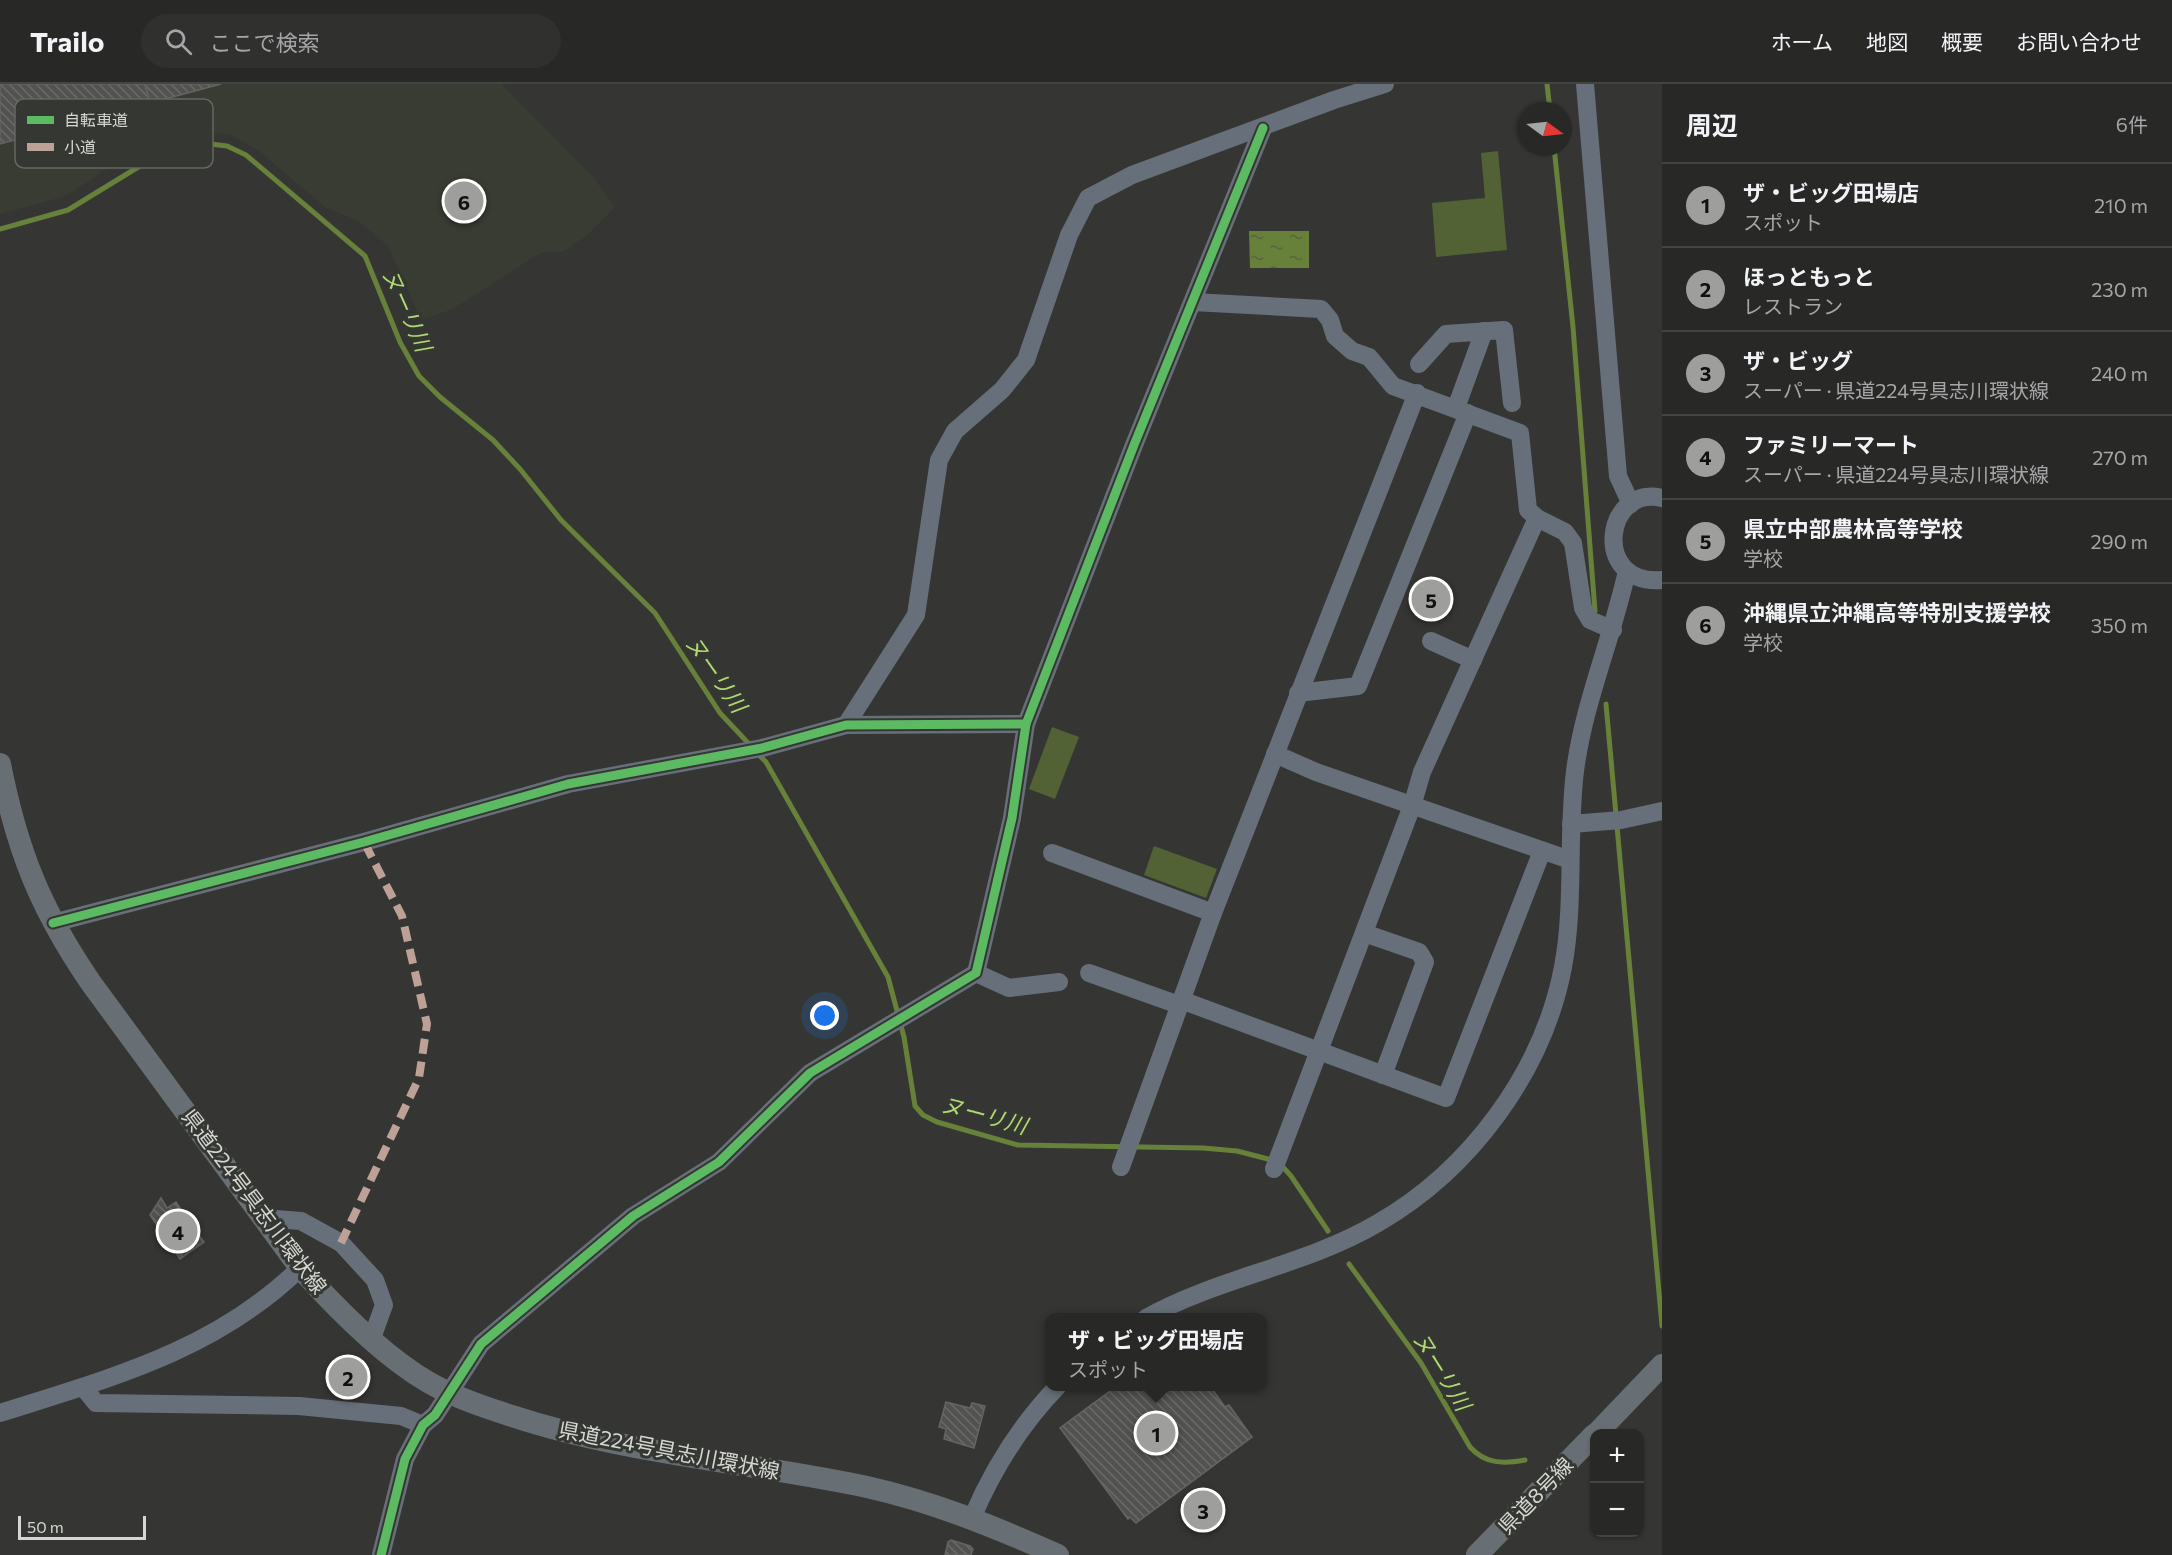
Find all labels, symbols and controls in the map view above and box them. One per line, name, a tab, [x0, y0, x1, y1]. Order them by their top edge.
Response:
search box	[141, 14, 561, 68]
text: Trailo	[30, 24, 105, 58]
icon: search	[162, 25, 195, 58]
text: ここで検索	[210, 29, 320, 56]
text: ホーム	[1771, 29, 1833, 54]
text: 地図	[1866, 29, 1908, 54]
text: 概要	[1941, 29, 1983, 54]
text: お問い合わせ	[2016, 29, 2142, 54]
legend	[15, 99, 213, 168]
north arrow	[1518, 102, 1572, 156]
text: 周辺	[1686, 109, 1738, 140]
text: 自転車道	[64, 110, 128, 129]
text: 6件	[2116, 112, 2148, 136]
text: 小道	[64, 137, 96, 156]
pin: 6	[444, 178, 484, 224]
text: ザ・ビッグ田場店	[1743, 179, 1919, 206]
text: 1	[1701, 193, 1710, 217]
text: 210 m	[2094, 193, 2148, 217]
text: スポット	[1743, 210, 1823, 234]
text: ほっともっと	[1743, 263, 1875, 290]
water label: ヌーリ川	[377, 264, 438, 357]
text: 2	[1700, 277, 1711, 301]
text: 230 m	[2091, 277, 2148, 301]
text: レストラン	[1743, 294, 1843, 318]
text: ザ・ビッグ	[1743, 347, 1853, 374]
text: 3	[1700, 361, 1711, 385]
text: 240 m	[2091, 361, 2148, 385]
text: スーパー · 県道224号具志川環状線	[1743, 378, 2049, 402]
text: ファミリーマート	[1743, 431, 1919, 458]
text: 4	[1699, 445, 1712, 469]
text: 270 m	[2092, 445, 2148, 469]
text: スーパー · 県道224号具志川環状線	[1743, 462, 2049, 486]
text: 県立中部農林高等学校	[1743, 515, 1963, 542]
text: 5	[1700, 529, 1711, 553]
text: 290 m	[2090, 529, 2148, 553]
text: 学校	[1743, 546, 1783, 570]
pin: 5	[1412, 576, 1450, 622]
text: 沖縄県立沖縄高等特別支援学校	[1743, 599, 2051, 626]
text: 6	[1699, 613, 1712, 637]
text: 350 m	[2091, 613, 2148, 637]
water label: ヌーリ川	[680, 630, 754, 719]
text: 学校	[1743, 630, 1783, 654]
your location	[810, 1001, 839, 1030]
water label: ヌーリ川	[938, 1090, 1032, 1139]
street label: 県道224号具志川環状線	[176, 1105, 332, 1299]
pin: 4	[158, 1208, 198, 1254]
popup	[1045, 1313, 1267, 1391]
text: ザ・ビッグ田場店	[1068, 1326, 1244, 1353]
water label: ヌーリ川	[1408, 1326, 1478, 1417]
pin: 2	[328, 1354, 368, 1400]
text: スポット	[1068, 1357, 1148, 1381]
pin: 1	[1136, 1410, 1176, 1456]
street label: 県道224号具志川環状線	[557, 1416, 782, 1483]
map controls	[1590, 1429, 1644, 1537]
button: +	[1590, 1429, 1644, 1483]
street label: 県道8号線	[1492, 1451, 1578, 1538]
button: −	[1590, 1483, 1644, 1537]
pin: 3	[1184, 1488, 1222, 1532]
scale bar	[18, 1513, 146, 1540]
text: 50 m	[27, 1517, 64, 1536]

